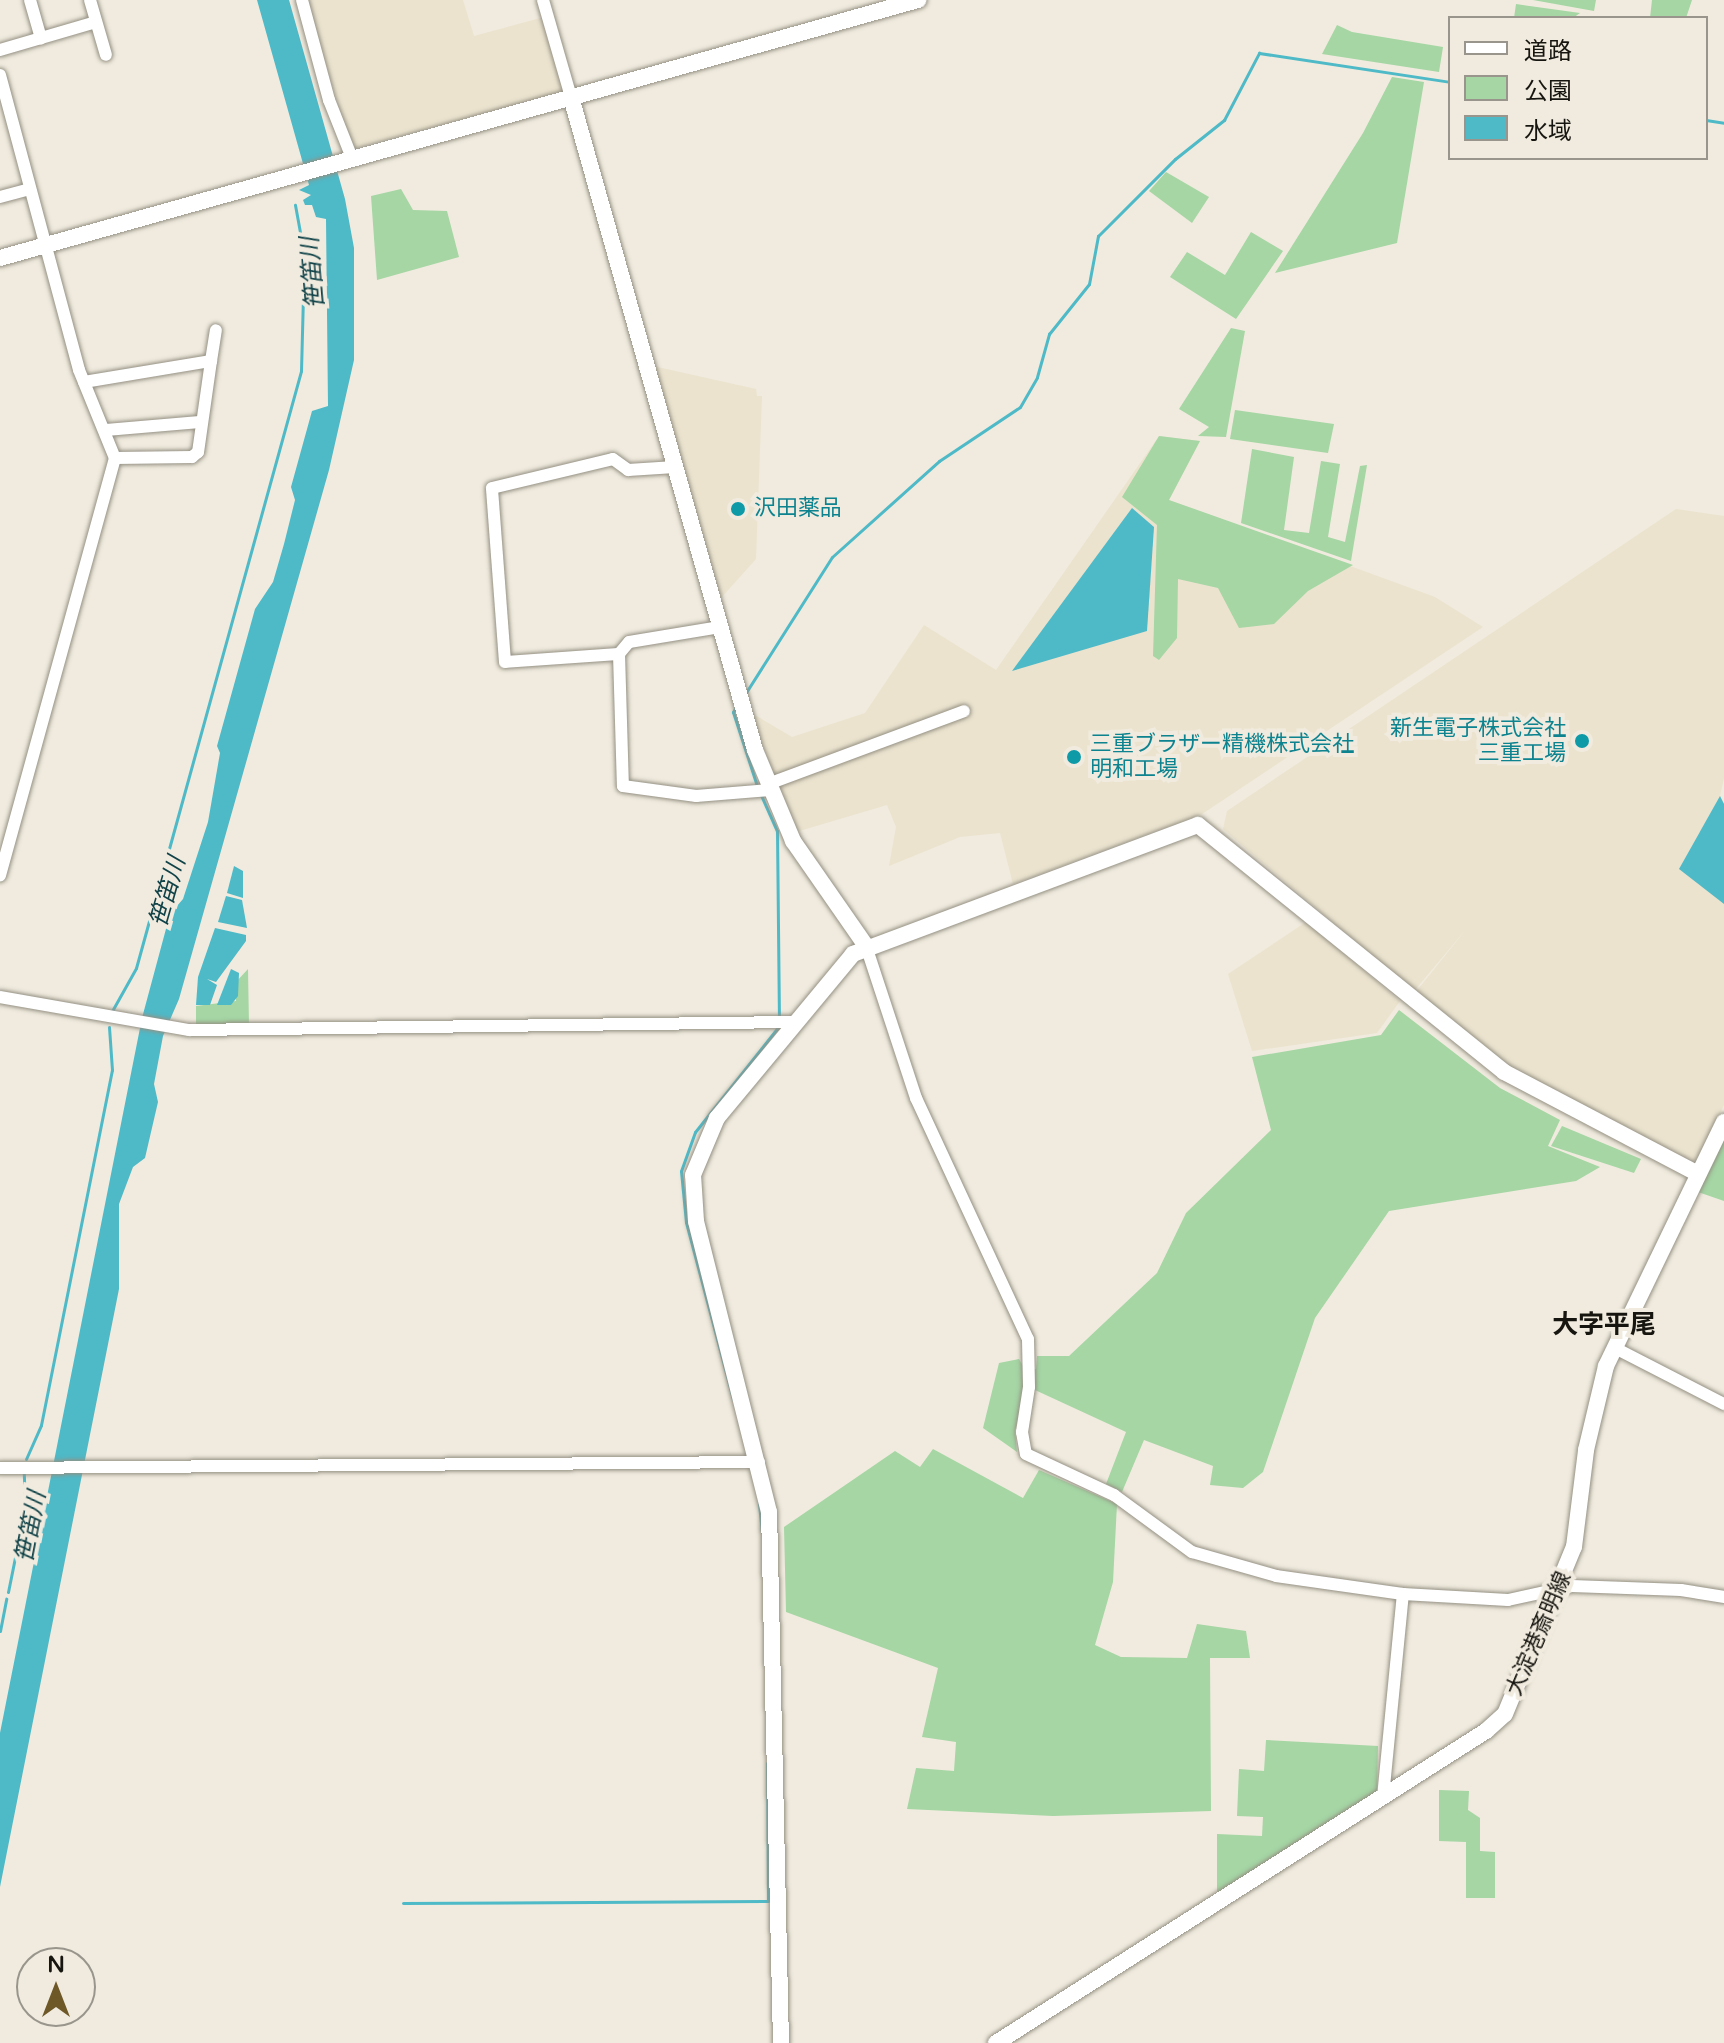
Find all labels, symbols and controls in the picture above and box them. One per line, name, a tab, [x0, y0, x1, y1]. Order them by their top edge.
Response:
legend	[1448, 16, 1708, 160]
text: 道路	[1524, 37, 1572, 66]
text: 公園	[1524, 77, 1572, 106]
text: 水域	[1524, 117, 1572, 146]
water label: 笹笛川	[296, 236, 330, 310]
place label: 沢田薬品	[754, 496, 842, 522]
marker: 沢田薬品	[729, 500, 747, 518]
place label: 新生電子株式会社 三重工場	[1390, 715, 1566, 766]
place label: 三重ブラザー精機株式会社 明和工場	[1090, 731, 1354, 782]
marker: 新生電子株式会社 三重工場	[1573, 732, 1591, 750]
marker: 三重ブラザー精機株式会社 明和工場	[1065, 748, 1083, 766]
water label: 笹笛川	[144, 853, 192, 931]
district label: 大字平尾	[1552, 1309, 1656, 1341]
water label: 笹笛川	[10, 1489, 52, 1565]
street label: 大淀港斎明線	[1501, 1568, 1577, 1700]
north arrow	[16, 1947, 96, 2027]
text: N	[47, 1952, 65, 1978]

